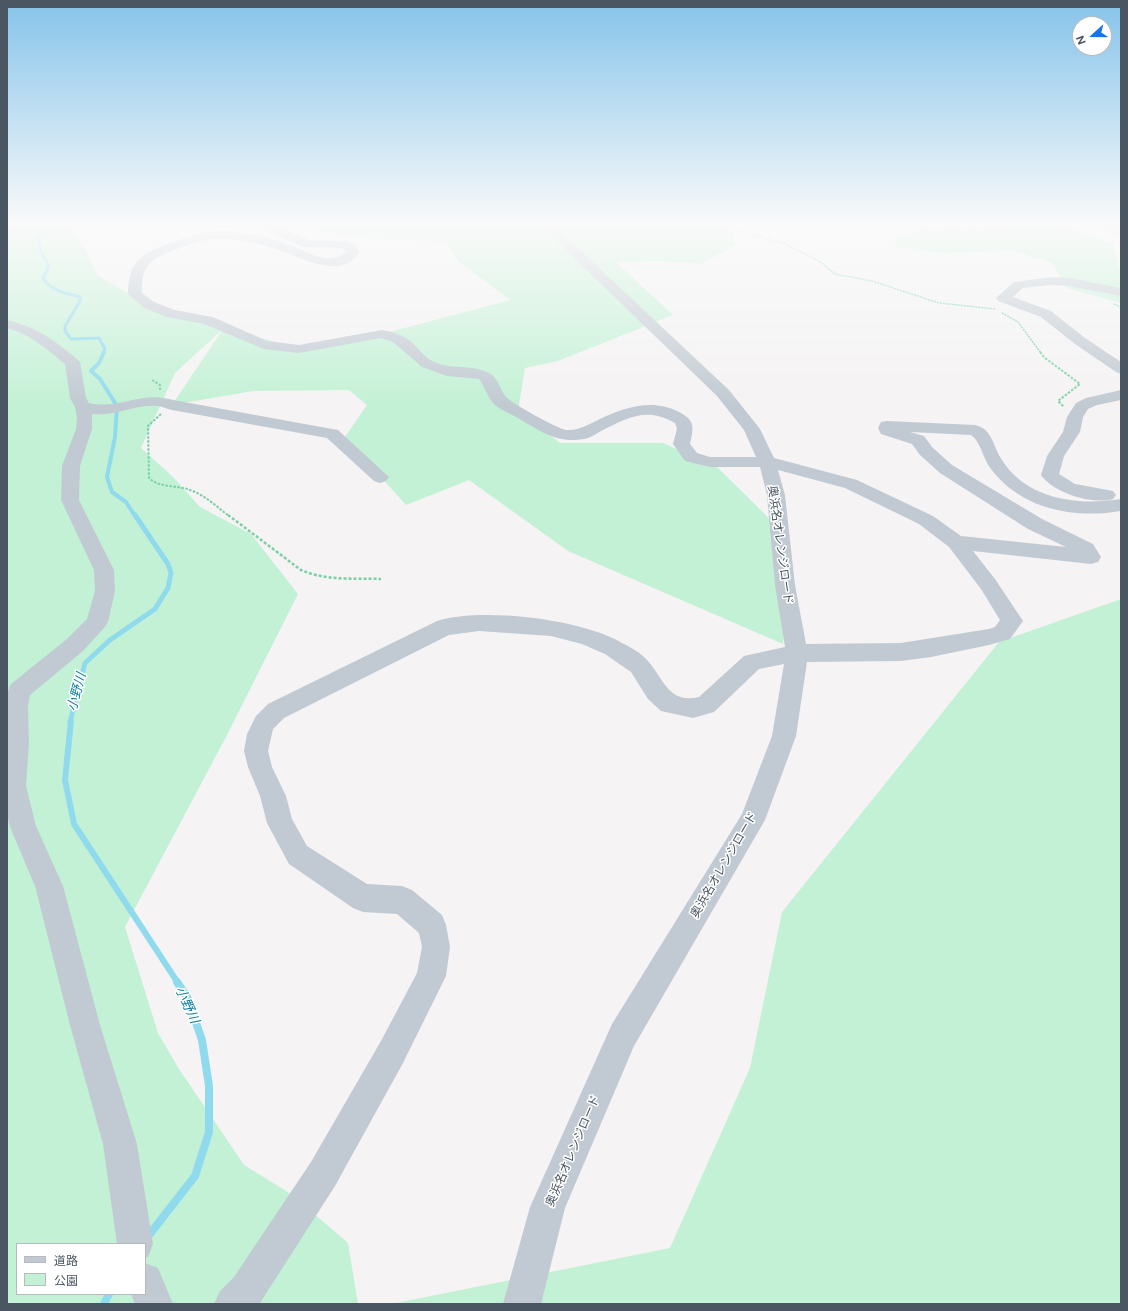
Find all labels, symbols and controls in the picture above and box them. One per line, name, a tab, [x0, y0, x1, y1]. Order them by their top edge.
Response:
north arrow	[1072, 16, 1112, 56]
text: N	[1074, 34, 1089, 46]
street label: 奥浜名オレンジロード	[765, 485, 795, 605]
water label: 小野川	[64, 671, 90, 713]
street label: 奥浜名オレンジロード	[688, 809, 760, 921]
water label: 小野川	[172, 984, 202, 1026]
street label: 奥浜名オレンジロード	[543, 1093, 603, 1209]
legend	[16, 1243, 146, 1295]
text: 道路	[54, 1254, 78, 1268]
text: 公園	[54, 1274, 78, 1288]

